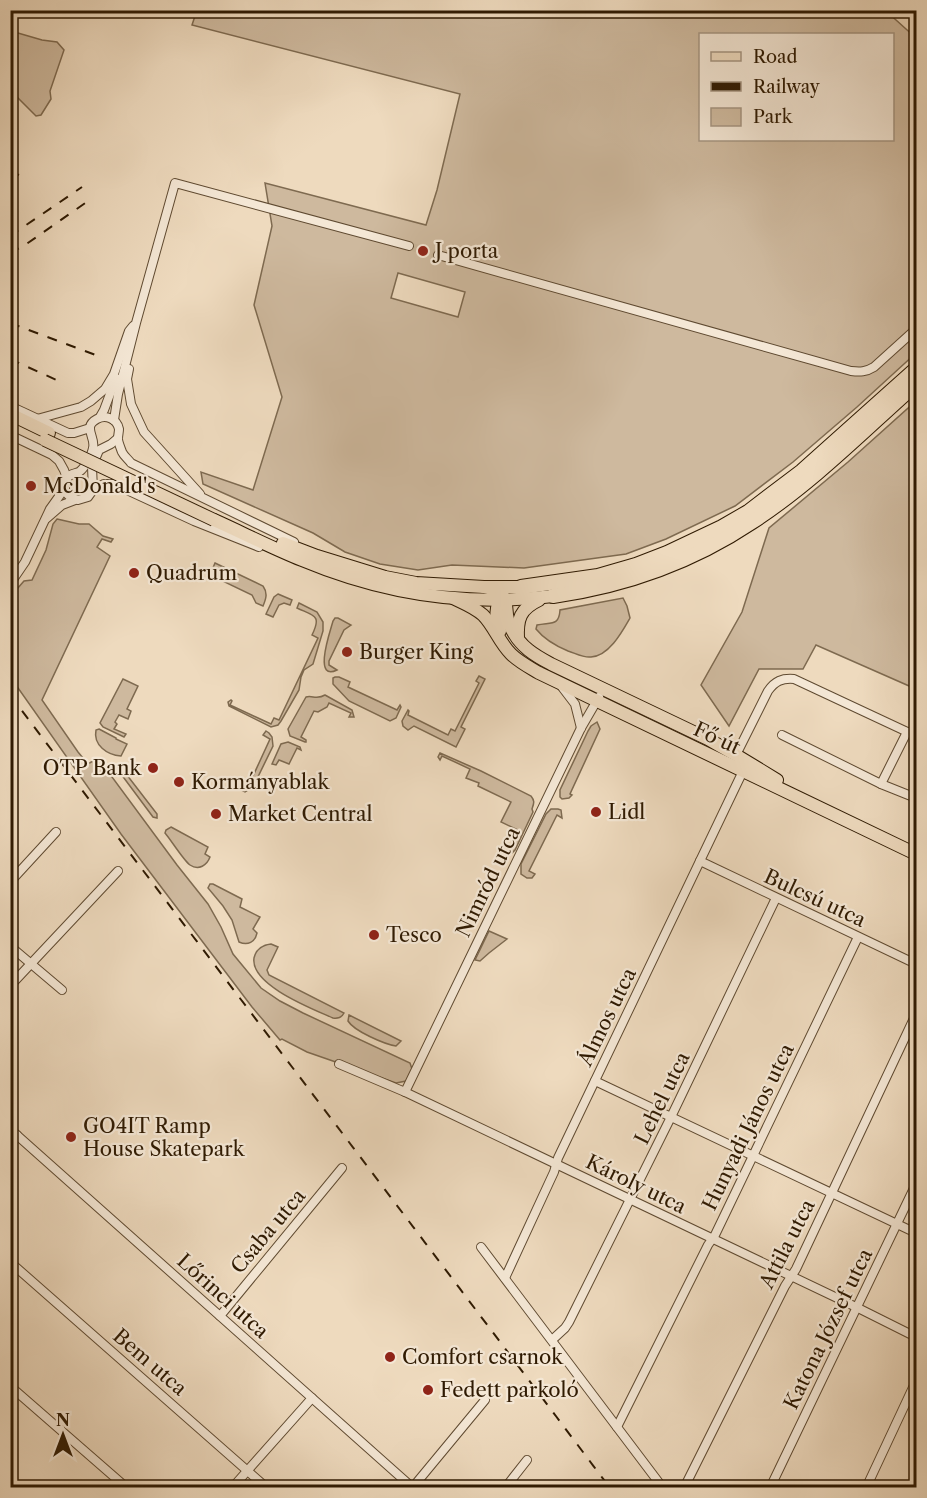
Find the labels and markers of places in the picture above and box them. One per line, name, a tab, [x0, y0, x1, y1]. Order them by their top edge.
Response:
place label: J porta	[432, 239, 499, 263]
marker: J porta	[416, 244, 430, 258]
place label: McDonald's	[43, 474, 156, 498]
marker: McDonald's	[24, 479, 38, 493]
place label: Quadrum	[146, 561, 237, 585]
marker: Quadrum	[127, 566, 141, 580]
place label: Burger King	[359, 640, 474, 664]
marker: Burger King	[340, 645, 354, 659]
place label: OTP Bank	[43, 756, 142, 780]
marker: OTP Bank	[146, 761, 160, 775]
place label: Kormányablak	[191, 770, 330, 794]
marker: Kormányablak	[172, 775, 186, 789]
place label: Lidl	[608, 800, 645, 824]
place label: Market Central	[228, 802, 372, 826]
marker: Lidl	[589, 805, 603, 819]
marker: Market Central	[209, 807, 223, 821]
place label: Tesco	[386, 923, 442, 947]
marker: Tesco	[367, 928, 381, 942]
place label: GO4IT Ramp House Skatepark	[83, 1114, 246, 1161]
marker: GO4IT Ramp House Skatepark	[64, 1130, 78, 1144]
place label: Comfort csarnok	[402, 1345, 564, 1369]
marker: Comfort csarnok	[383, 1350, 397, 1364]
place label: Fedett parkoló	[440, 1378, 579, 1402]
marker: Fedett parkoló	[421, 1383, 435, 1397]

